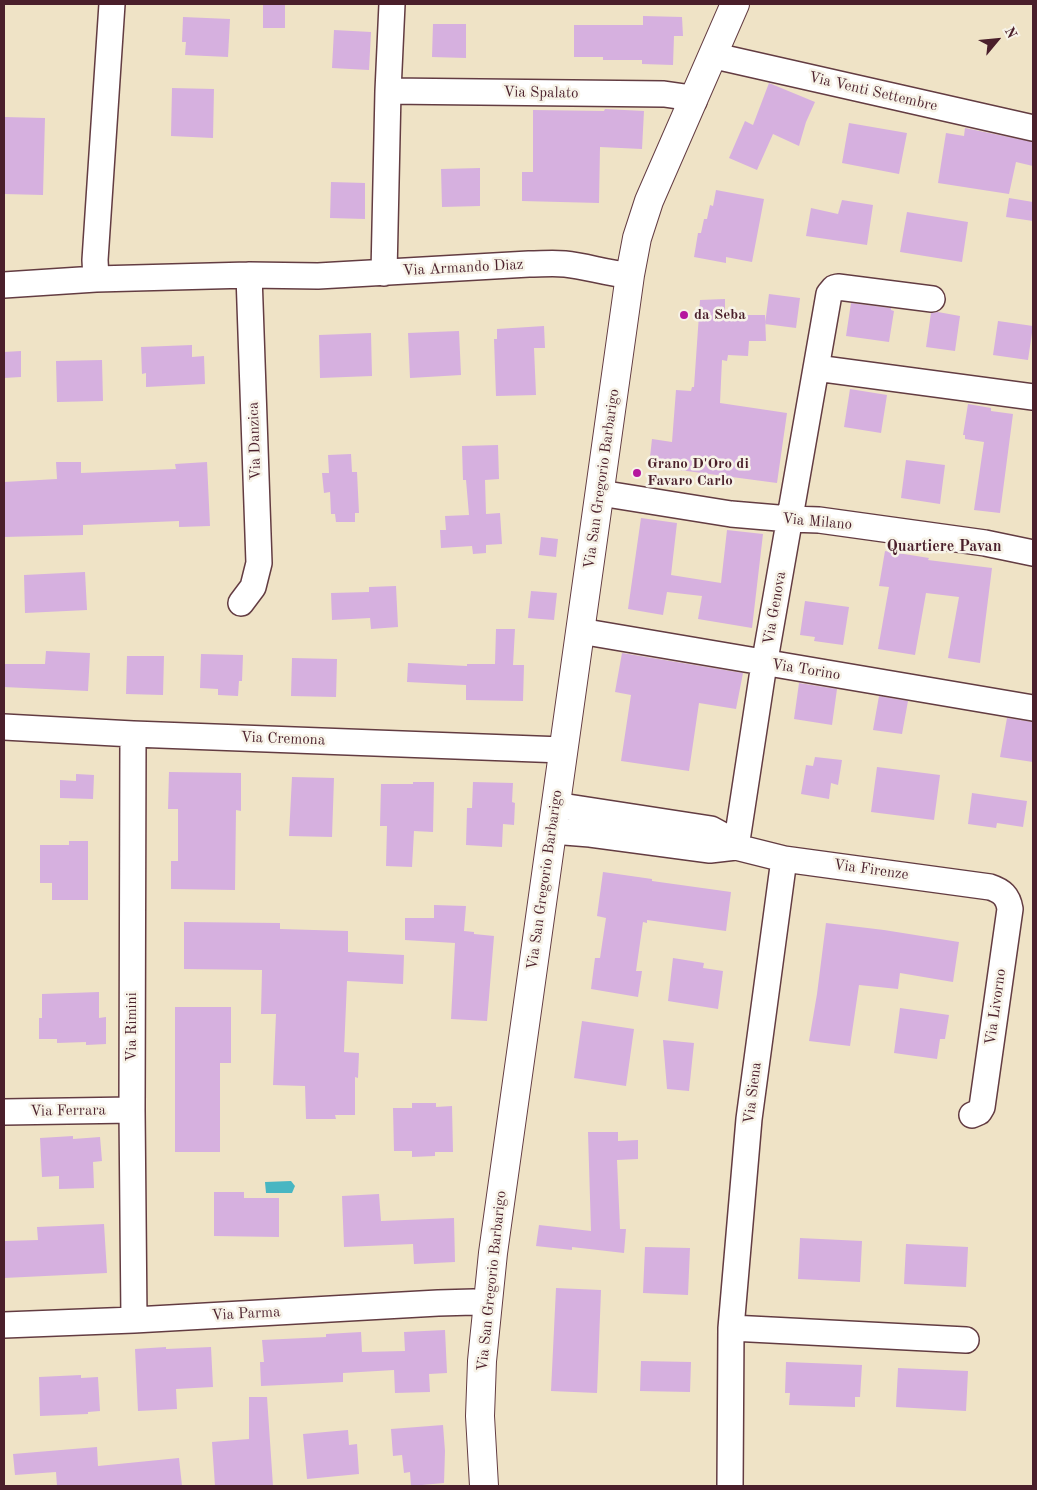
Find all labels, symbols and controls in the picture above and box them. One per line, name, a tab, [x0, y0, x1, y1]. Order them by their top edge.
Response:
north arrow	[972, 15, 1022, 65]
text: N	[1002, 25, 1019, 41]
street label: Via Venti Settembre	[807, 68, 939, 116]
street label: Via Spalato	[503, 83, 579, 103]
street label: Via Armando Diaz	[402, 256, 524, 280]
place label: da Seba	[694, 306, 746, 324]
marker: da Seba	[678, 309, 690, 321]
street label: Via San Gregorio Barbarigo	[580, 388, 624, 570]
street label: Via Danzica	[245, 402, 265, 480]
place label: Grano D'Oro di Favaro Carlo	[647, 455, 749, 490]
marker: Grano D'Oro di Favaro Carlo	[631, 467, 643, 479]
street label: Via Milano	[781, 510, 853, 534]
district label: Quartiere Pavan	[886, 537, 1002, 557]
street label: Via Genova	[760, 570, 790, 646]
street label: Via Torino	[770, 656, 842, 684]
street label: Via Cremona	[240, 729, 326, 749]
street label: Via San Gregorio Barbarigo	[523, 789, 567, 971]
street label: Via Firenze	[832, 856, 910, 884]
street label: Via Livorno	[982, 968, 1010, 1046]
street label: Via Rimini	[123, 992, 141, 1062]
street label: Via Siena	[740, 1061, 766, 1125]
street label: Via Ferrara	[30, 1101, 106, 1121]
street label: Via San Gregorio Barbarigo	[474, 1190, 510, 1372]
street label: Via Parma	[211, 1303, 281, 1325]

